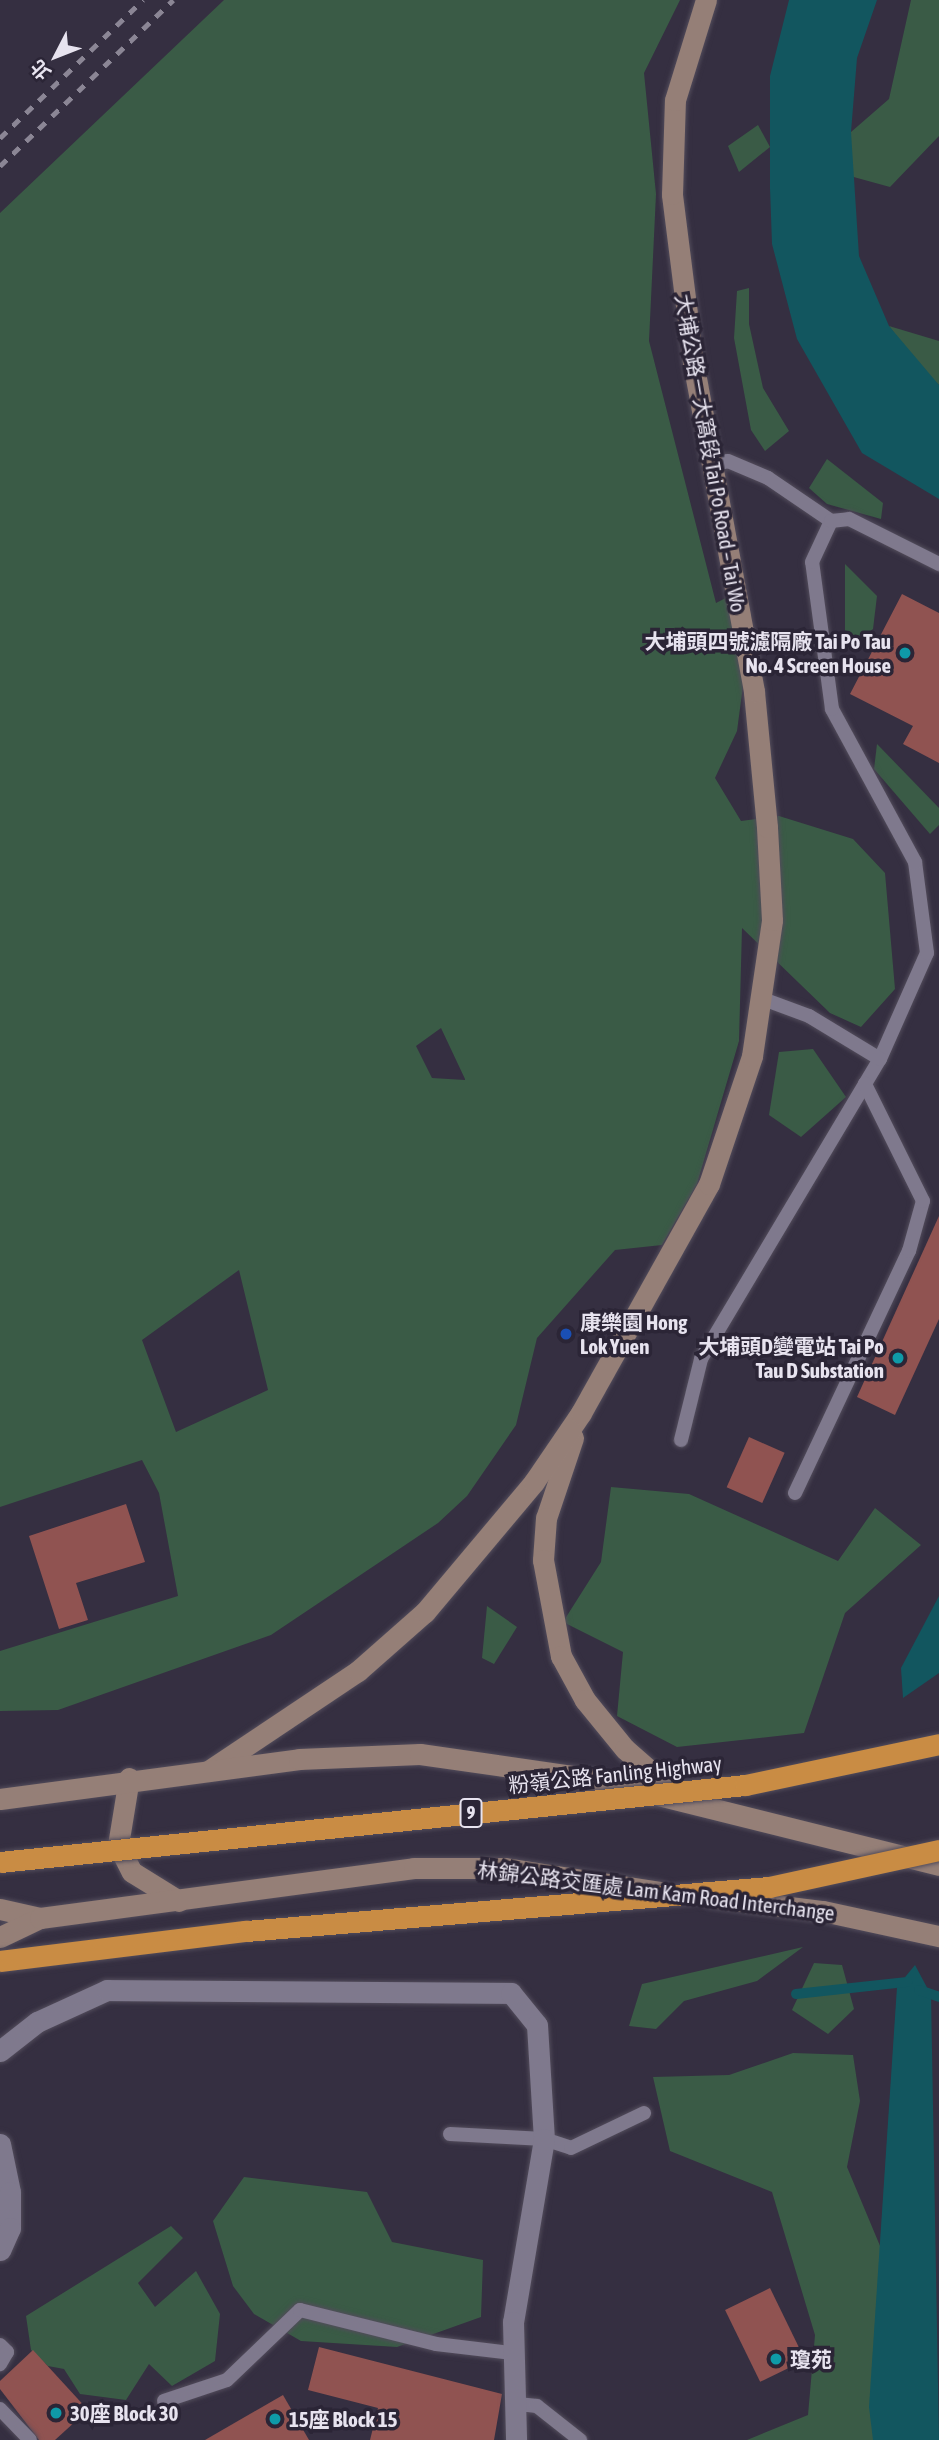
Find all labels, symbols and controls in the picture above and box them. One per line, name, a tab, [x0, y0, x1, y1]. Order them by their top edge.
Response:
north arrow	[21, 21, 91, 91]
text: 北	[26, 56, 55, 84]
street label: 大埔公路－大窩段 Tai Po Road – Tai Wo	[671, 292, 751, 614]
place label: 大埔頭四號濾隔廠 Tai Po Tau No. 4 Screen House	[644, 628, 891, 678]
marker: 大埔頭四號濾隔廠 Tai Po Tau No. 4 Screen House	[897, 645, 913, 661]
place label: 康樂園 Hong Lok Yuen	[580, 1309, 687, 1359]
marker: 康樂園 Hong Lok Yuen	[558, 1326, 574, 1342]
place label: 大埔頭D變電站 Tai Po Tau D Substation	[698, 1333, 884, 1383]
marker: 大埔頭D變電站 Tai Po Tau D Substation	[890, 1350, 906, 1366]
street label: 粉嶺公路 Fanling Highway	[507, 1750, 723, 1798]
road number: 9	[459, 1798, 483, 1828]
street label: 林錦公路交匯處 Lam Kam Road Interchange	[476, 1857, 836, 1925]
place label: 瓊苑	[790, 2346, 832, 2372]
marker: 瓊苑	[768, 2351, 784, 2367]
place label: 30座 Block 30	[70, 2400, 178, 2426]
marker: 30座 Block 30	[48, 2405, 64, 2421]
place label: 15座 Block 15	[289, 2406, 397, 2432]
marker: 15座 Block 15	[267, 2411, 283, 2427]

